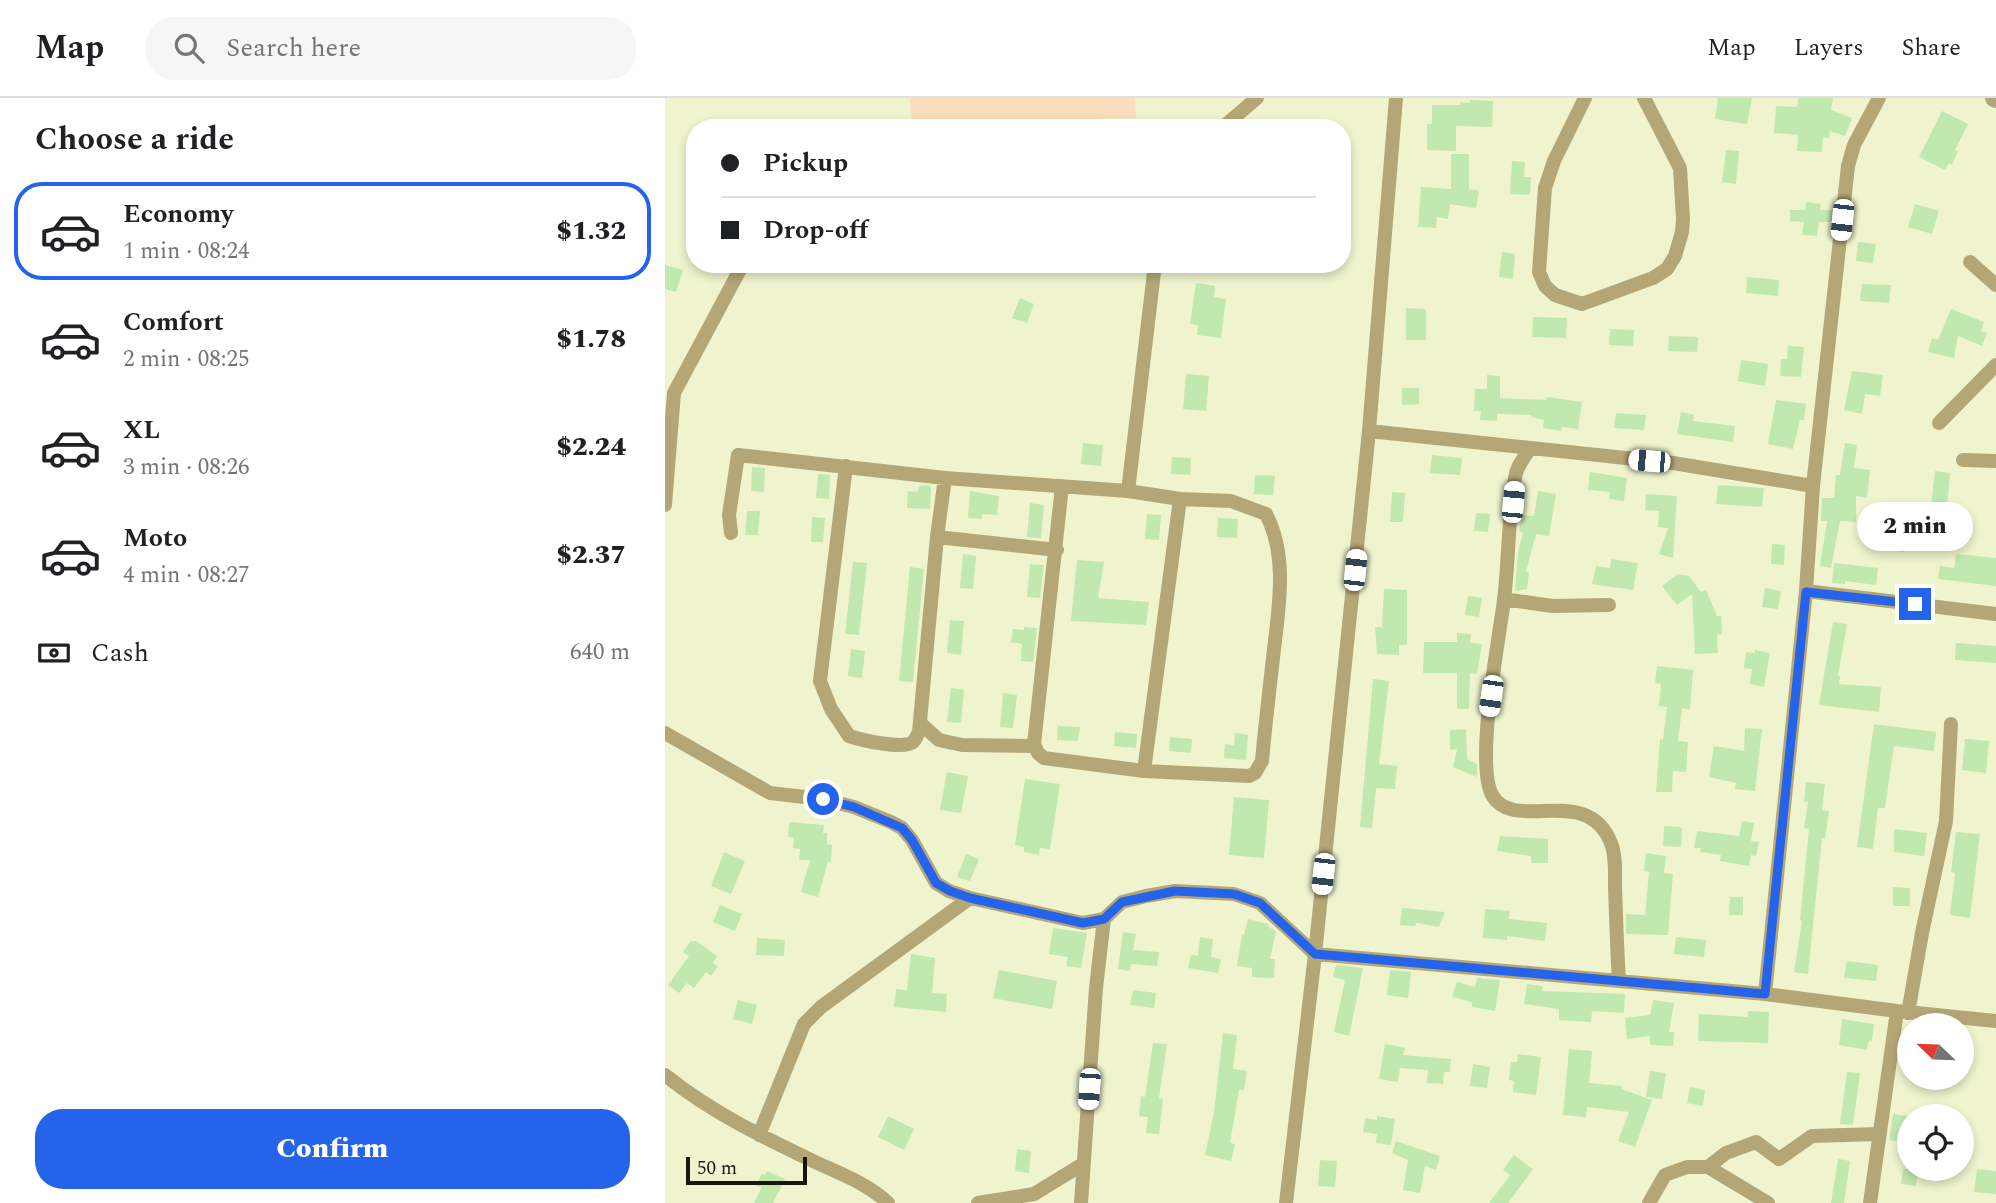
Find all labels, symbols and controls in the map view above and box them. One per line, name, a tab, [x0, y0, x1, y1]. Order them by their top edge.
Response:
search box	[146, 17, 636, 80]
text: Map	[35, 23, 104, 73]
text: Search here	[226, 28, 361, 68]
icon: search	[170, 29, 208, 67]
text: Map	[1707, 30, 1756, 66]
text: Layers	[1794, 30, 1864, 66]
text: Share	[1902, 30, 1961, 66]
text: Choose a ride	[35, 115, 234, 164]
text: Pickup	[763, 143, 848, 183]
text: Economy	[123, 194, 233, 234]
car	[1830, 198, 1855, 242]
icon: car	[39, 200, 102, 263]
text: Drop-off	[763, 210, 868, 250]
text: $1.32	[556, 211, 626, 251]
text: 1 min · 08:24	[123, 234, 250, 269]
text: Comfort	[123, 302, 224, 342]
icon: car	[39, 308, 102, 371]
text: $1.78	[556, 319, 626, 359]
text: 2 min · 08:25	[123, 342, 250, 377]
text: XL	[123, 410, 160, 450]
icon: car	[39, 416, 102, 479]
text: $2.24	[556, 427, 626, 467]
car	[1628, 449, 1671, 473]
text: 3 min · 08:26	[123, 450, 250, 485]
car	[1501, 480, 1526, 524]
callout: 2 min	[1857, 503, 1973, 552]
text: 2 min	[1883, 509, 1947, 544]
text: Moto	[123, 518, 187, 558]
icon: car	[39, 524, 102, 587]
text: $2.37	[556, 535, 626, 575]
car	[1343, 548, 1368, 592]
text: 4 min · 08:27	[123, 558, 250, 593]
route end	[1899, 588, 1931, 620]
text: Cash	[91, 633, 149, 673]
icon: cash	[35, 634, 73, 672]
text: 640 m	[570, 635, 630, 670]
car	[1478, 674, 1505, 718]
route start	[807, 783, 839, 815]
car	[1311, 852, 1336, 896]
north arrow	[1897, 1013, 1974, 1090]
map controls	[1897, 1013, 1974, 1181]
car	[1078, 1067, 1101, 1111]
button: locate	[1897, 1104, 1974, 1181]
button: Confirm	[35, 1109, 630, 1189]
scale bar	[686, 1154, 807, 1186]
text: 50 m	[697, 1154, 737, 1183]

